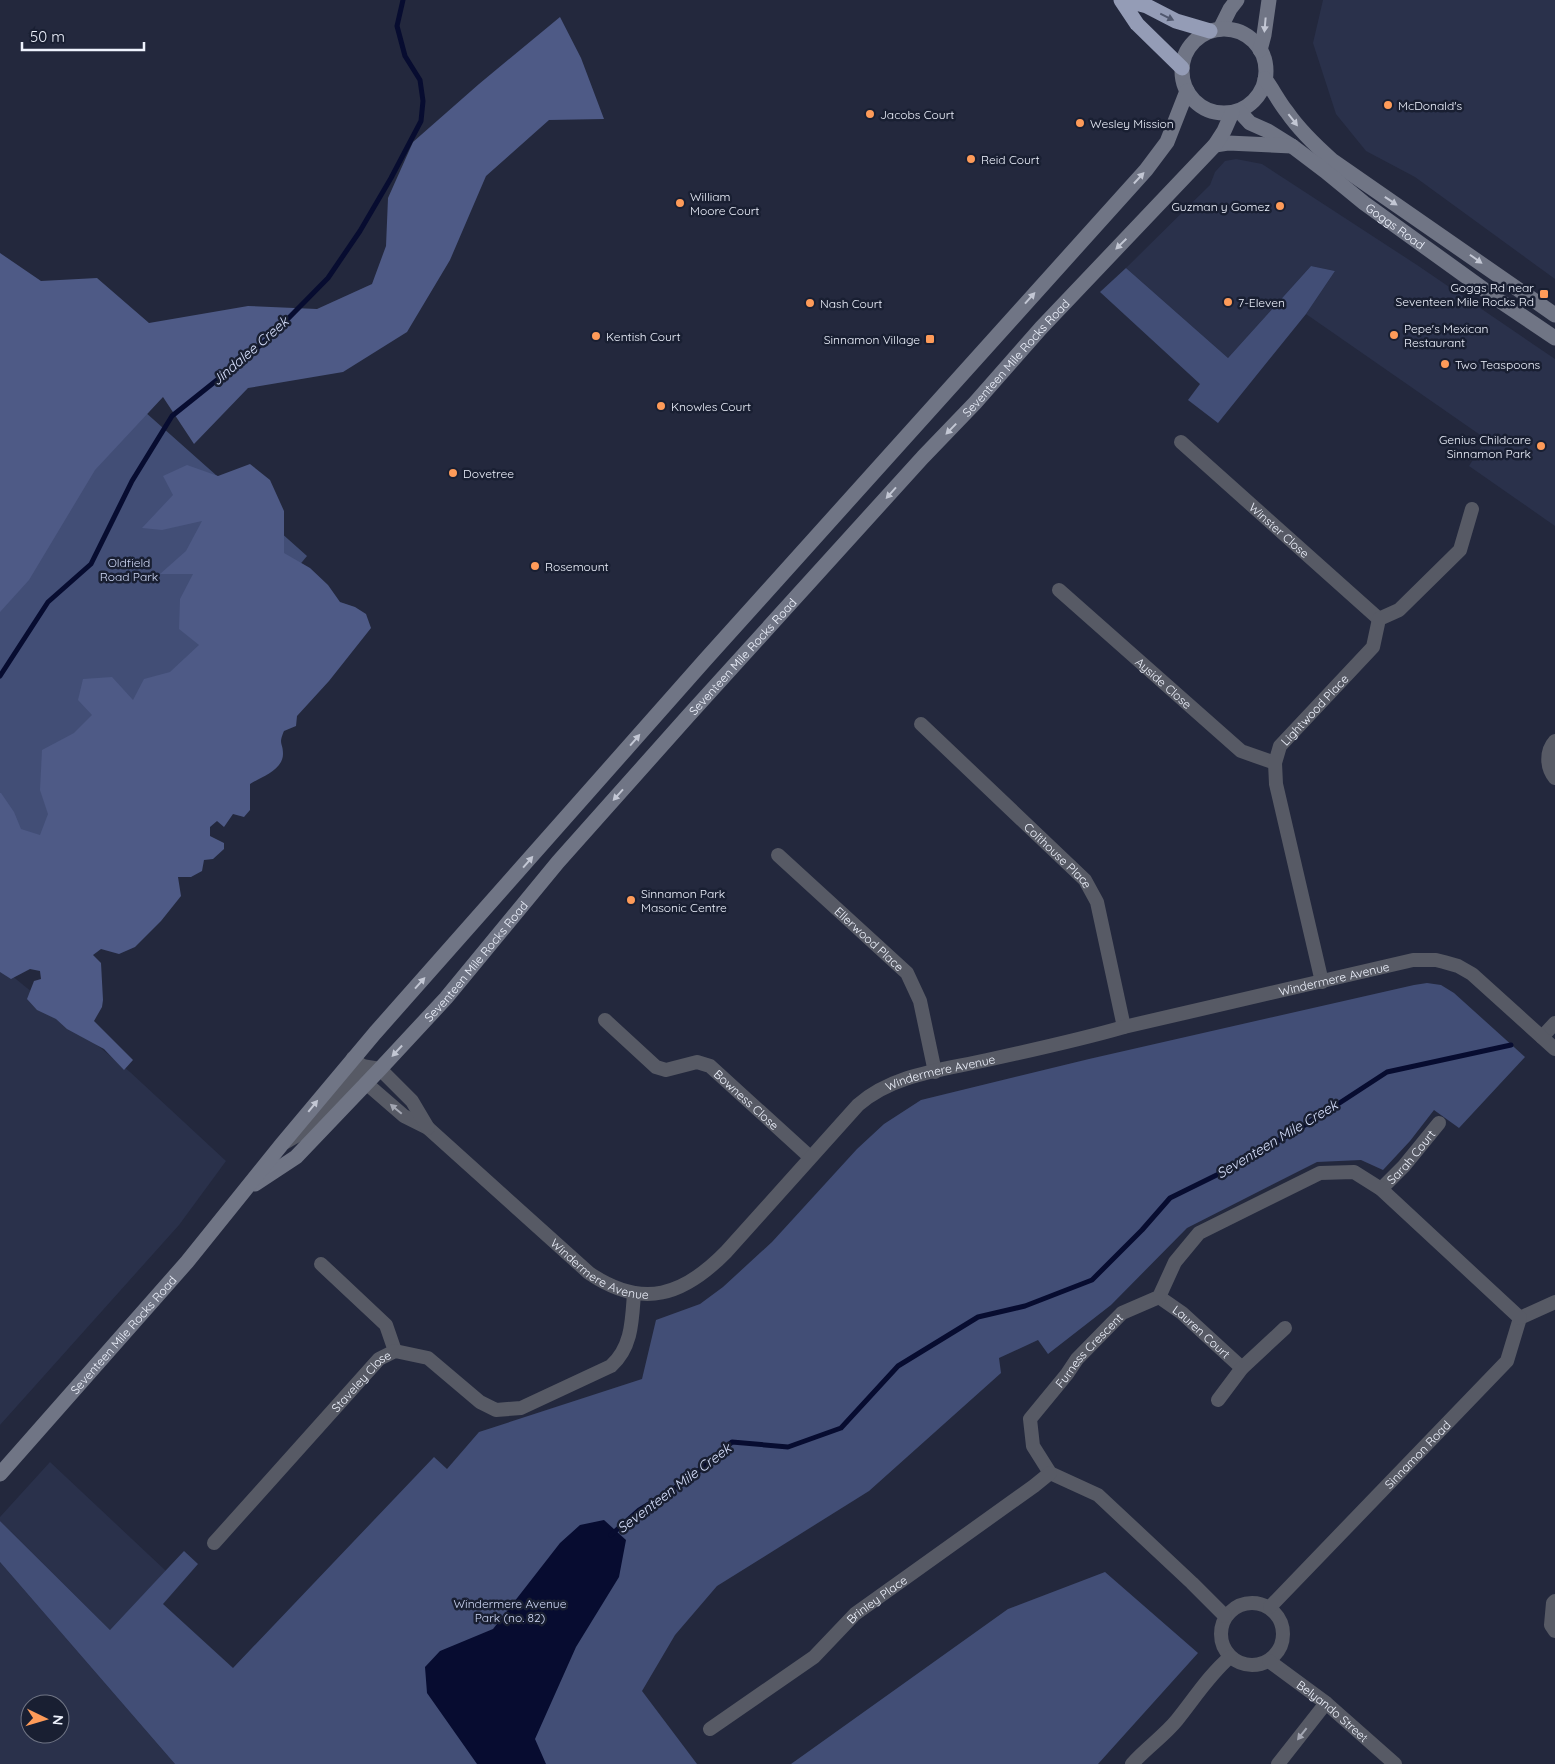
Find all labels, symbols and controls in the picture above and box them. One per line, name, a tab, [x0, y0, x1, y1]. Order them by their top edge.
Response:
one-way arrow	[1160, 13, 1174, 21]
one-way arrow	[1261, 17, 1269, 33]
scale bar	[22, 20, 145, 52]
text: 50 m	[30, 27, 65, 46]
place label: McDonald's	[1398, 98, 1463, 113]
marker: McDonald's	[1382, 99, 1394, 111]
place label: Jacobs Court	[880, 107, 954, 122]
marker: Jacobs Court	[864, 108, 876, 120]
one-way arrow	[1287, 113, 1298, 126]
place label: Wesley Mission	[1090, 116, 1174, 131]
marker: Wesley Mission	[1074, 117, 1086, 129]
place label: Reid Court	[981, 152, 1039, 167]
marker: Reid Court	[965, 153, 977, 165]
one-way arrow	[1133, 172, 1145, 184]
place label: William Moore Court	[690, 189, 759, 218]
one-way arrow	[1384, 196, 1398, 206]
marker: William Moore Court	[674, 197, 686, 209]
place label: Guzman y Gomez	[1172, 199, 1270, 214]
street label: Goggs Road	[1363, 199, 1428, 252]
marker: Guzman y Gomez	[1274, 200, 1286, 212]
one-way arrow	[1116, 238, 1128, 250]
one-way arrow	[1469, 254, 1482, 264]
place label: Goggs Rd near Seventeen Mile Rocks Rd	[1396, 280, 1534, 309]
marker: Goggs Rd near Seventeen Mile Rocks Rd	[1538, 288, 1550, 300]
one-way arrow	[1024, 293, 1036, 305]
place label: 7-Eleven	[1238, 295, 1285, 310]
place label: Nash Court	[820, 296, 882, 311]
street label: Seventeen Mile Rocks Road	[959, 296, 1072, 419]
marker: 7-Eleven	[1222, 296, 1234, 308]
marker: Nash Court	[804, 297, 816, 309]
water label: Jindalee Creek	[208, 312, 293, 389]
place label: Pepe's Mexican Restaurant	[1404, 321, 1489, 350]
place label: Kentish Court	[606, 329, 681, 344]
marker: Pepe's Mexican Restaurant	[1388, 329, 1400, 341]
marker: Kentish Court	[590, 330, 602, 342]
place label: Sinnamon Village	[824, 332, 920, 347]
marker: Sinnamon Village	[924, 333, 936, 345]
place label: Two Teaspoons	[1455, 357, 1541, 372]
marker: Two Teaspoons	[1439, 358, 1451, 370]
place label: Knowles Court	[671, 399, 751, 414]
marker: Knowles Court	[655, 400, 667, 412]
one-way arrow	[945, 422, 957, 434]
place label: Genius Childcare Sinnamon Park	[1439, 432, 1531, 461]
marker: Genius Childcare Sinnamon Park	[1535, 440, 1547, 452]
place label: Dovetree	[463, 466, 514, 481]
marker: Dovetree	[447, 467, 459, 479]
one-way arrow	[885, 486, 897, 498]
street label: Winster Close	[1246, 499, 1313, 561]
park label: Oldfield Road Park	[100, 555, 158, 584]
place label: Rosemount	[545, 559, 609, 574]
marker: Rosemount	[529, 560, 541, 572]
street label: Seventeen Mile Rocks Road	[685, 595, 799, 718]
street label: Ayside Close	[1133, 654, 1195, 712]
street label: Lightwood Place	[1277, 671, 1351, 748]
one-way arrow	[630, 734, 641, 747]
one-way arrow	[612, 789, 623, 802]
street label: Colthouse Place	[1021, 819, 1096, 891]
one-way arrow	[522, 856, 534, 868]
place label: Sinnamon Park Masonic Centre	[641, 886, 727, 915]
marker: Sinnamon Park Masonic Centre	[625, 894, 637, 906]
street label: Seventeen Mile Rocks Road	[421, 898, 531, 1025]
street label: Ellerwood Place	[832, 903, 907, 974]
street label: Windermere Avenue	[1277, 958, 1391, 998]
one-way arrow	[414, 978, 426, 990]
one-way arrow	[391, 1044, 403, 1056]
street label: Windermere Avenue	[883, 1051, 997, 1094]
street label: Bowness Close	[711, 1066, 782, 1133]
water label: Seventeen Mile Creek	[1213, 1095, 1342, 1182]
one-way arrow	[308, 1100, 319, 1113]
one-way arrow	[390, 1103, 403, 1114]
street label: Sarah Court	[1383, 1127, 1438, 1187]
street label: Windermere Avenue	[548, 1235, 649, 1302]
street label: Seventeen Mile Rocks Road	[67, 1272, 179, 1397]
street label: Lauren Court	[1170, 1302, 1234, 1361]
street label: Furness Crescent	[1052, 1310, 1126, 1390]
street label: Staveley Close	[328, 1347, 393, 1415]
street label: Sinnamon Road	[1381, 1417, 1453, 1491]
water label: Seventeen Mile Creek	[613, 1438, 736, 1537]
street label: Brinley Place	[843, 1572, 910, 1626]
park label: Windermere Avenue Park (no. 82)	[454, 1596, 567, 1625]
street label: Belyando Street	[1294, 1677, 1372, 1745]
north arrow	[20, 1694, 70, 1744]
text: N	[49, 1714, 67, 1726]
one-way arrow	[1297, 1727, 1307, 1741]

